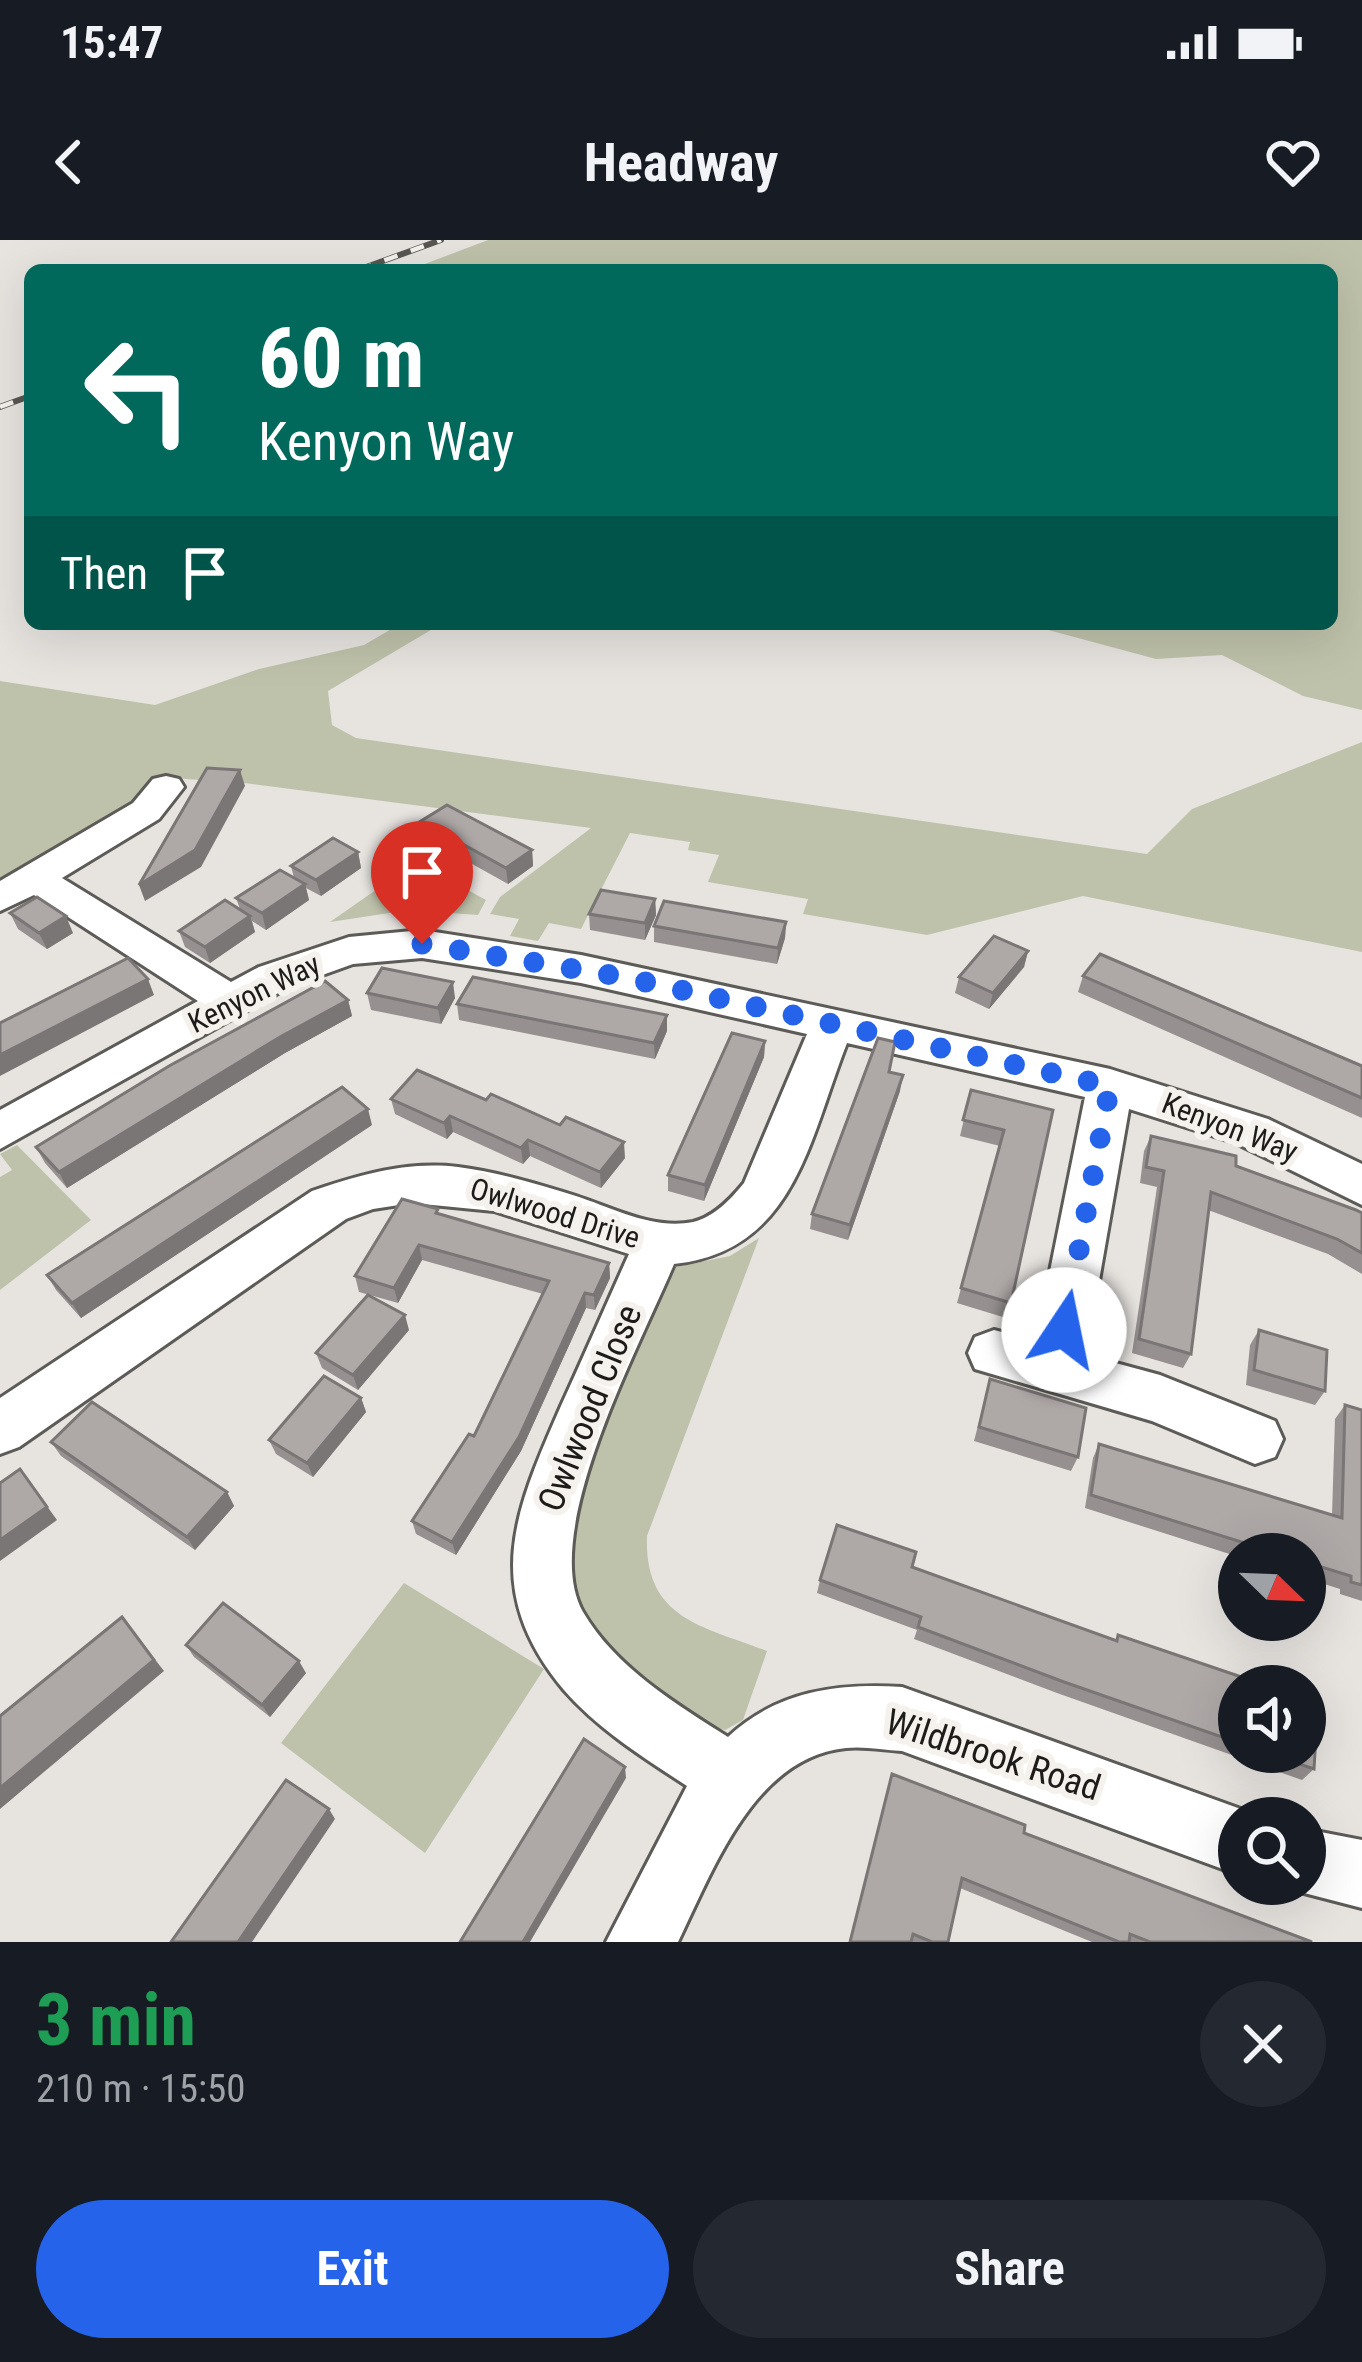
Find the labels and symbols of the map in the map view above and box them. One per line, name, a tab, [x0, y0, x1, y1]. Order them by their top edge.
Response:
pin	[371, 821, 473, 944]
street label: Kenyon Way	[182, 946, 326, 1040]
street label: Kenyon Way	[1157, 1085, 1303, 1169]
street label: Owlwood Drive	[466, 1171, 644, 1255]
position arrow	[1001, 1267, 1127, 1393]
street label: Owlwood Close	[530, 1299, 650, 1517]
north arrow	[1218, 1533, 1326, 1641]
street label: Wildbrook Road	[880, 1701, 1106, 1809]

